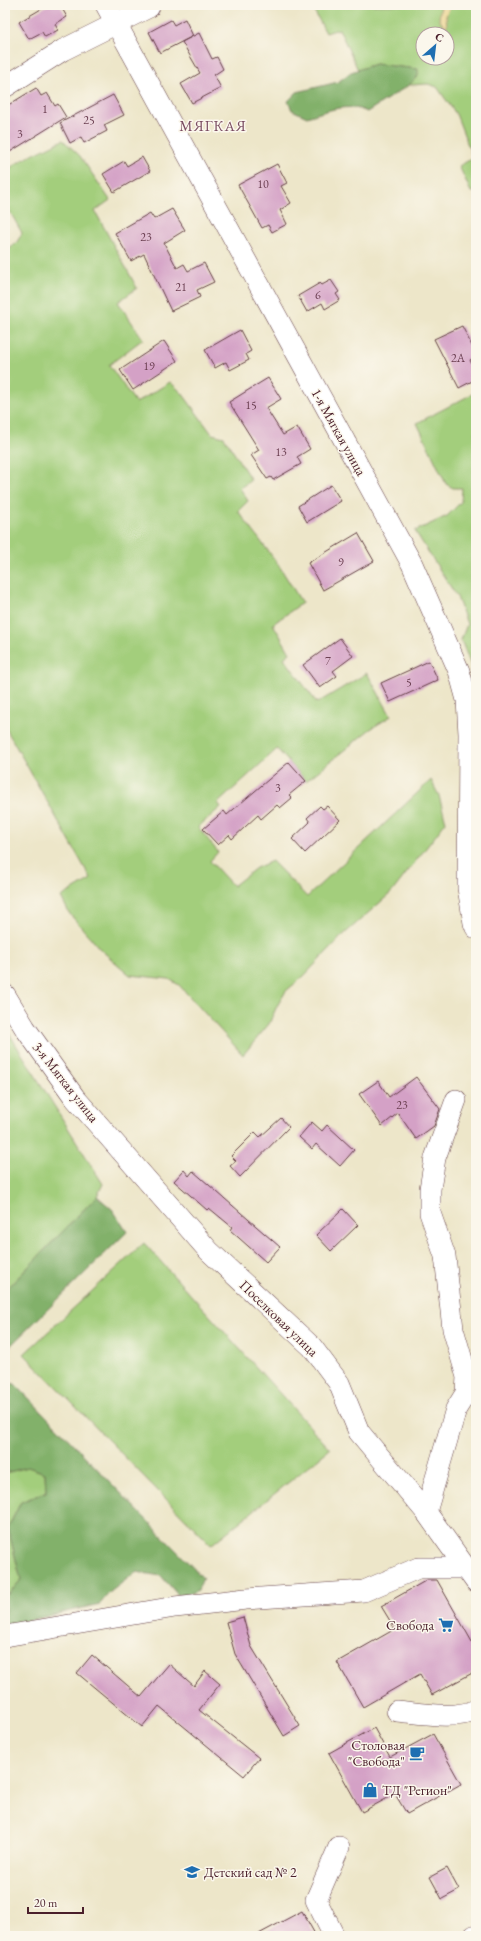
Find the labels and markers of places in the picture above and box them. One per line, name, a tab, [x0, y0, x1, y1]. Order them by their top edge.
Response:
place label: Свобода	[386, 1616, 434, 1634]
supermarket icon: Свобода	[437, 1616, 455, 1634]
place label: Столовая "Свобода"	[348, 1736, 405, 1770]
cafe icon: Столовая "Свобода"	[408, 1744, 426, 1762]
shop icon: ТД "Регион"	[361, 1781, 379, 1799]
place label: ТД "Регион"	[382, 1781, 452, 1799]
school or university icon: Детский сад № 2	[183, 1863, 201, 1881]
place label: Детский сад № 2	[204, 1863, 297, 1881]

